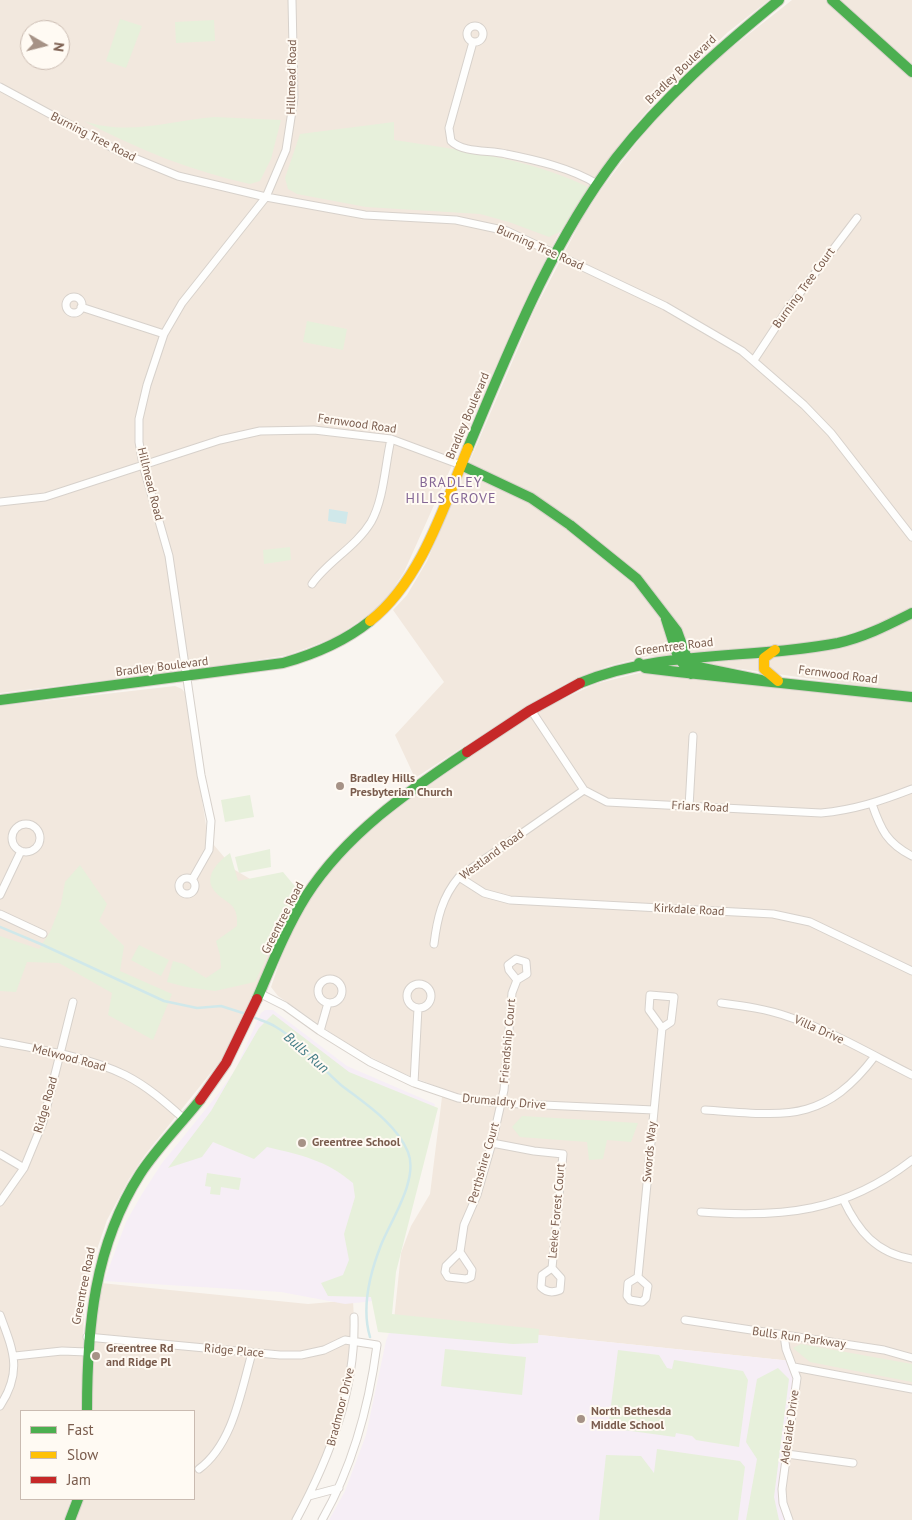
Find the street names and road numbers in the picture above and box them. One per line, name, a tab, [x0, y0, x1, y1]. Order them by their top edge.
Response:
street label: Bradley Boulevard	[642, 32, 720, 108]
street label: Hillmead Road	[284, 39, 300, 115]
street label: Burning Tree Road	[48, 109, 138, 165]
street label: Burning Tree Road	[494, 222, 586, 274]
street label: Burning Tree Court	[770, 245, 838, 331]
street label: Bradley Boulevard	[443, 370, 493, 462]
street label: Fernwood Road	[317, 411, 397, 437]
street label: Hillmead Road	[134, 446, 166, 522]
street label: Greentree Road	[634, 635, 714, 659]
street label: Bradley Boulevard	[115, 654, 209, 680]
street label: Fernwood Road	[798, 663, 878, 687]
street label: Friars Road	[671, 798, 729, 816]
street label: Westland Road	[457, 827, 527, 883]
street label: Greentree Road	[259, 880, 307, 956]
street label: Kirkdale Road	[653, 901, 725, 919]
street label: Friendship Court	[497, 998, 519, 1084]
street label: Villa Drive	[792, 1013, 846, 1047]
street label: Melwood Road	[31, 1041, 107, 1075]
street label: Ridge Road	[31, 1075, 61, 1135]
street label: Drumaldry Drive	[462, 1091, 546, 1113]
street label: Perthshire Court	[466, 1121, 502, 1205]
street label: Swords Way	[640, 1121, 660, 1183]
street label: Leeke Forest Court	[546, 1163, 568, 1259]
street label: Greentree Road	[69, 1246, 99, 1326]
street label: Bulls Run Parkway	[751, 1324, 847, 1352]
street label: Ridge Place	[204, 1341, 264, 1361]
street label: Bradmoor Drive	[324, 1366, 358, 1448]
street label: Adelaide Drive	[778, 1389, 802, 1465]

